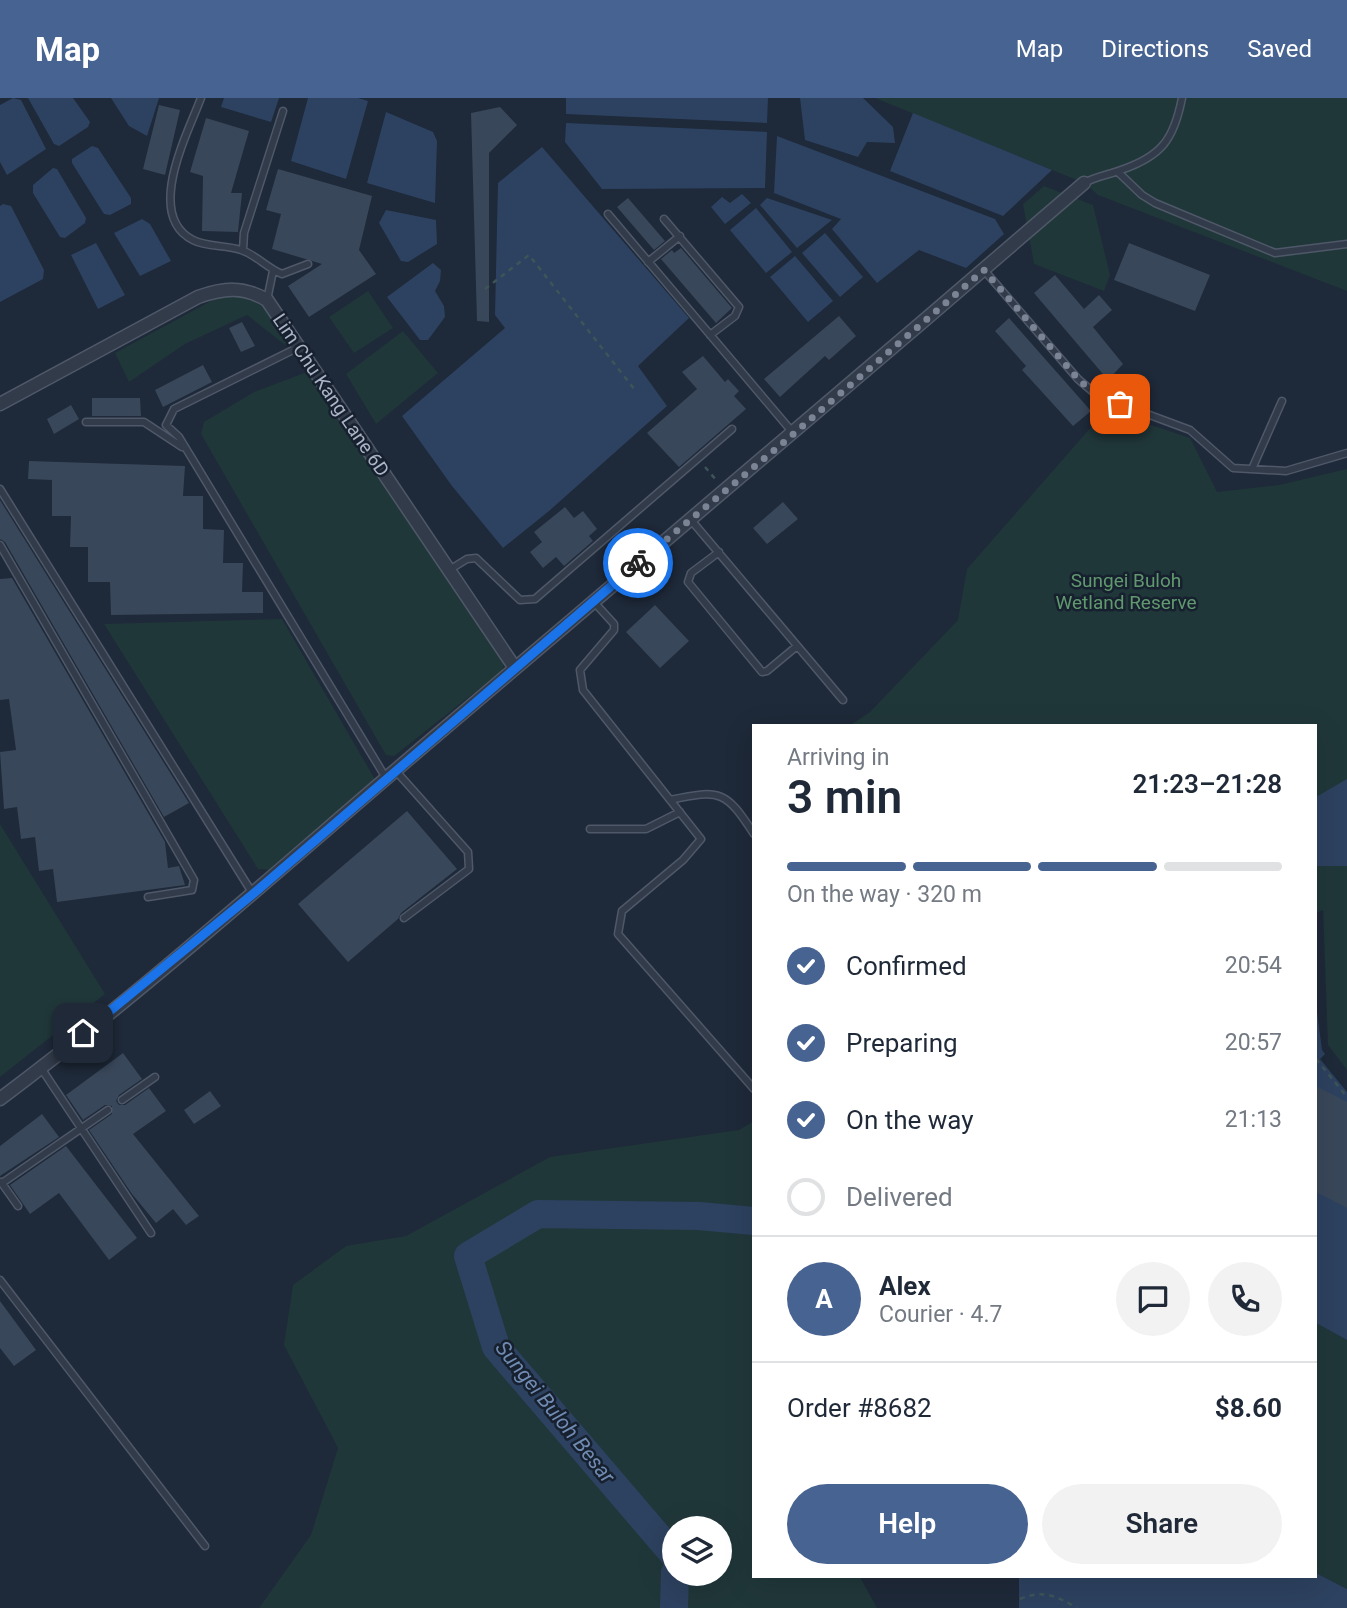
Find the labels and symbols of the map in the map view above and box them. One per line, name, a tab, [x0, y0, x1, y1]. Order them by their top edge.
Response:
street label: Lim Chu Kang Lane 6D	[268, 309, 394, 481]
pin	[1090, 374, 1150, 434]
courier	[603, 528, 673, 598]
park label: Sungei Buloh Wetland Reserve	[1055, 569, 1197, 614]
pin	[53, 1003, 113, 1063]
water label: Sungei Buloh Besar	[490, 1336, 620, 1489]

